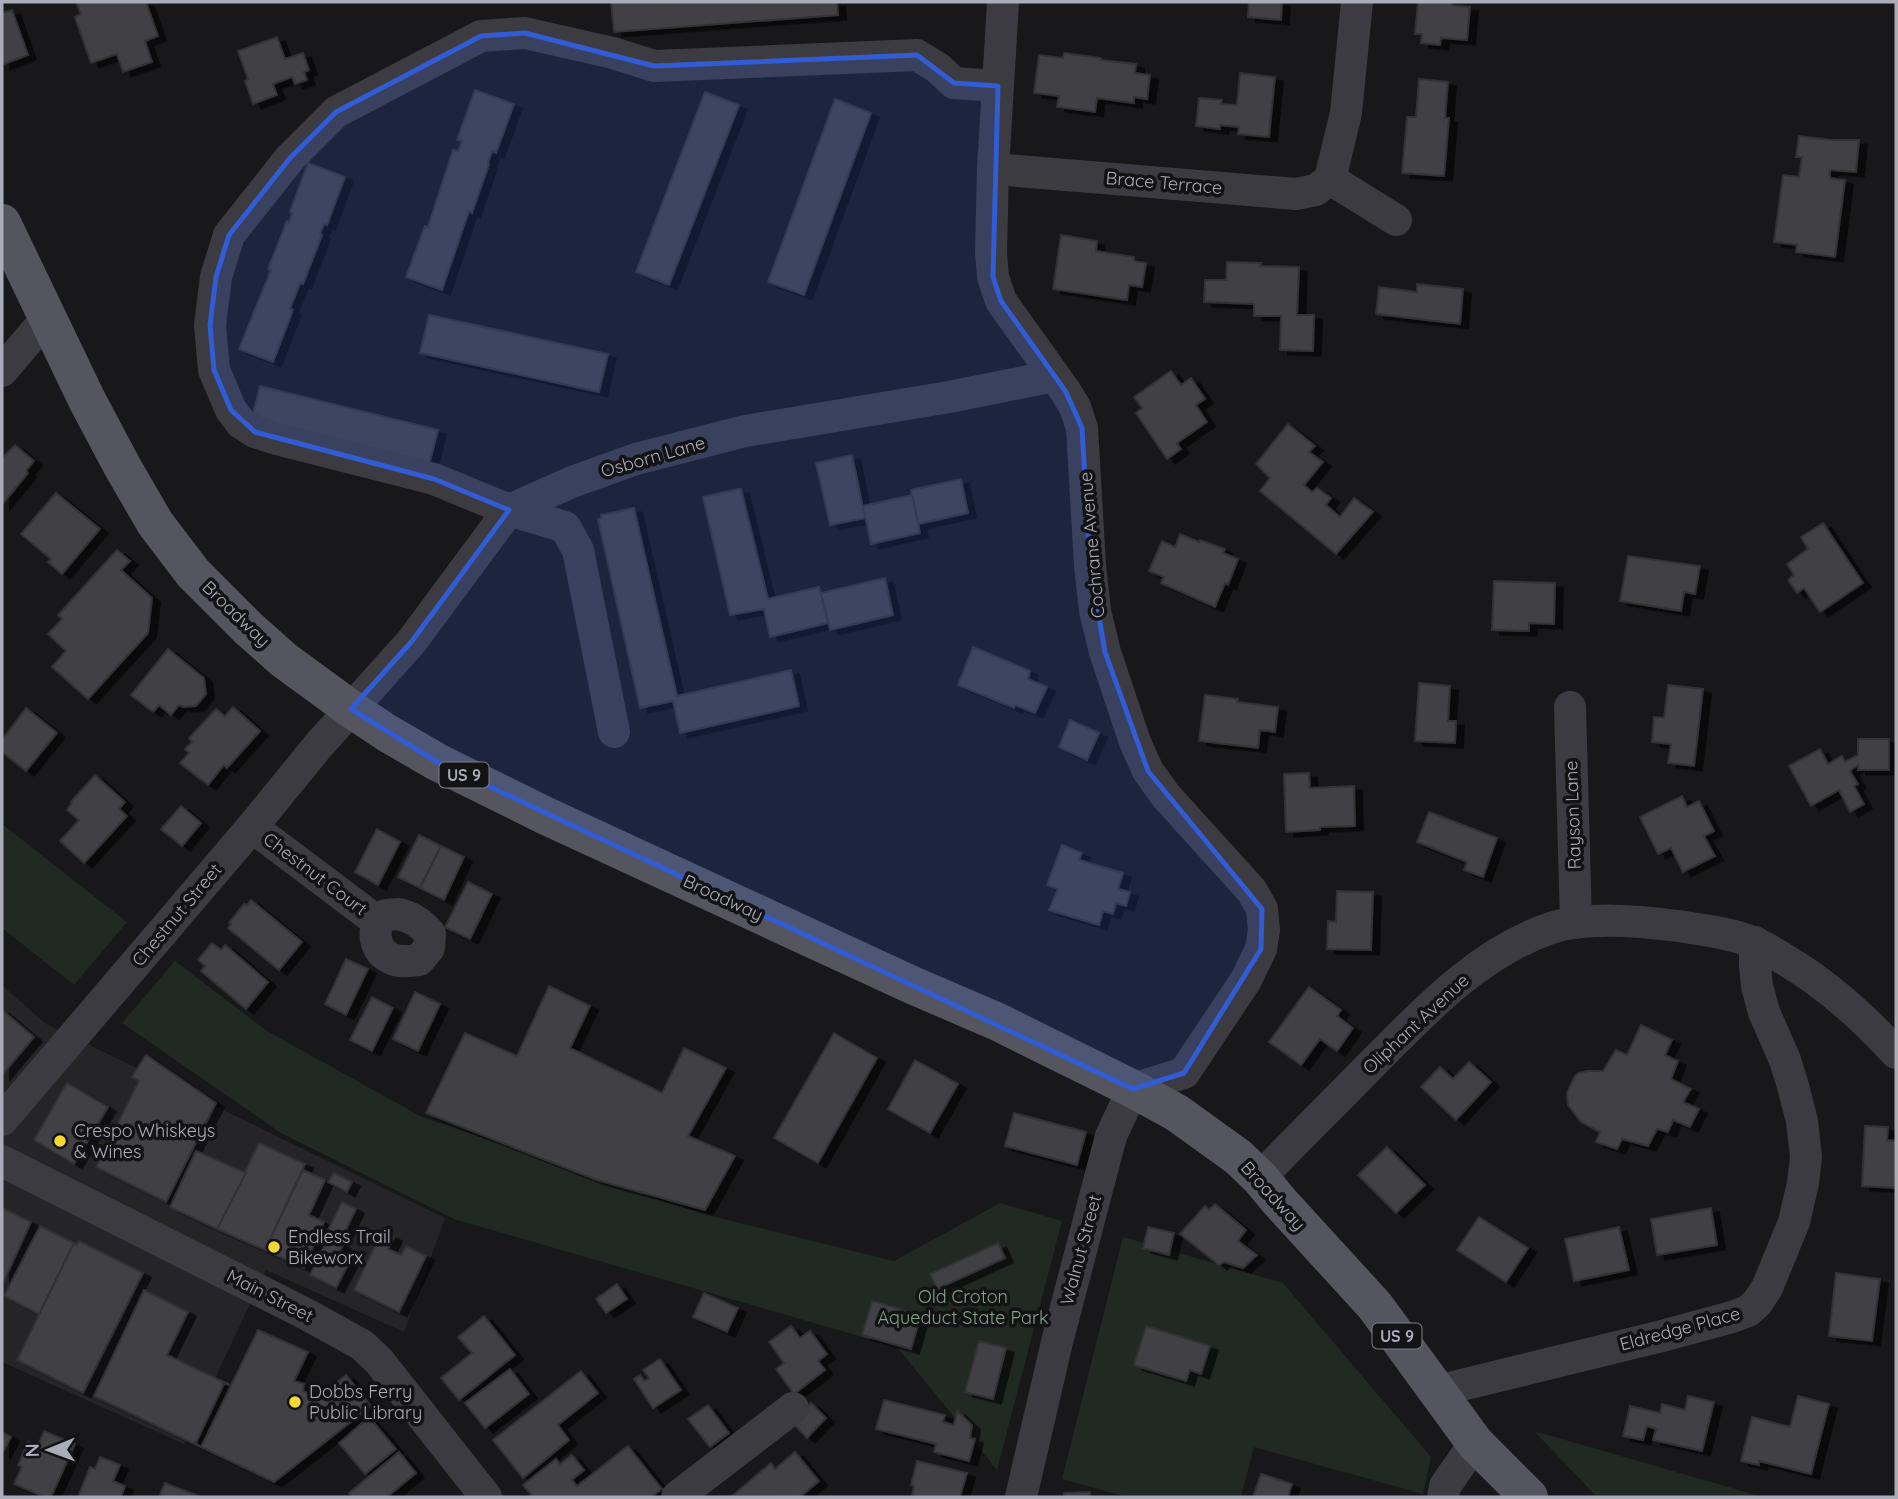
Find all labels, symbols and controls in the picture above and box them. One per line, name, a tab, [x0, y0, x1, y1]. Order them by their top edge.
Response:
street label: Brace Terrace	[1105, 166, 1223, 199]
street label: Osborn Lane	[598, 431, 708, 482]
street label: Cochrane Avenue	[1074, 471, 1109, 619]
street label: Broadway	[198, 576, 275, 652]
street label: Rayson Lane	[1559, 760, 1586, 870]
road number: US 9	[440, 762, 489, 788]
street label: Chestnut Court	[259, 827, 372, 920]
street label: Chestnut Street	[127, 858, 226, 971]
street label: Broadway	[680, 869, 767, 926]
street label: Oliphant Avenue	[1358, 969, 1474, 1079]
place label: Crespo Whiskeys & Wines	[74, 1119, 215, 1163]
marker: Crespo Whiskeys & Wines	[52, 1133, 68, 1149]
street label: Broadway	[1236, 1156, 1311, 1235]
street label: Walnut Street	[1055, 1192, 1106, 1307]
place label: Endless Trail Bikeworx	[288, 1225, 391, 1269]
marker: Endless Trail Bikeworx	[266, 1239, 282, 1255]
street label: Main Street	[223, 1264, 317, 1327]
park label: Old Croton Aqueduct State Park	[877, 1285, 1049, 1329]
street label: Eldredge Place	[1617, 1301, 1743, 1356]
road number: US 9	[1372, 1324, 1422, 1348]
place label: Dobbs Ferry Public Library	[309, 1380, 422, 1424]
marker: Dobbs Ferry Public Library	[287, 1394, 303, 1410]
north arrow	[14, 1415, 84, 1485]
text: N	[20, 1443, 44, 1457]

